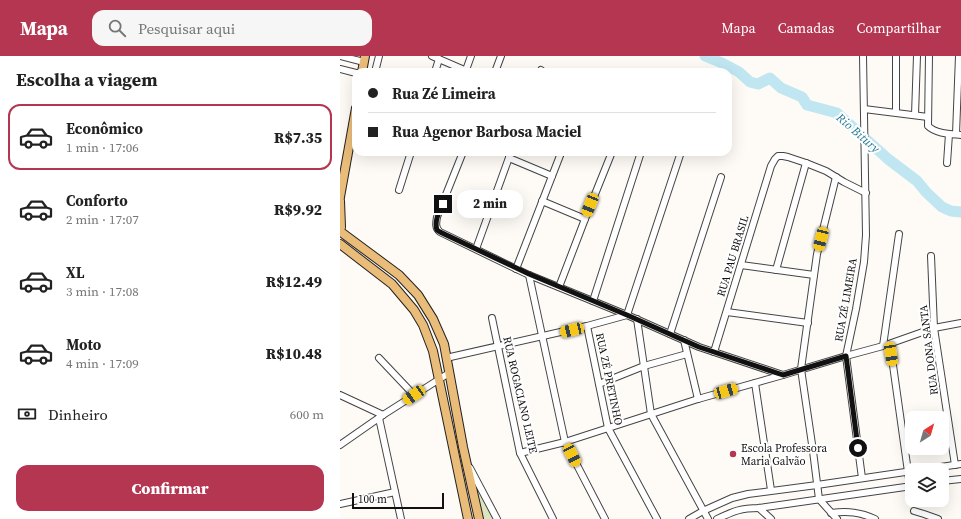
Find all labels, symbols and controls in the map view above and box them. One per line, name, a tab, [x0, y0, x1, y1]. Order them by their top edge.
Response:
search box	[92, 10, 372, 46]
text: Mapa	[20, 15, 68, 41]
icon: search	[106, 17, 128, 39]
text: Pesquisar aqui	[138, 18, 235, 39]
text: Mapa	[721, 18, 756, 38]
text: Camadas	[778, 18, 834, 38]
text: Compartilhar	[856, 18, 941, 38]
text: Escolha a viagem	[16, 67, 158, 92]
text: Rua Zé Limeira	[392, 83, 496, 104]
water label: Rio Bitury	[832, 109, 883, 156]
text: Econômico	[66, 118, 143, 139]
icon: car	[18, 119, 54, 155]
text: Rua Agenor Barbosa Maciel	[392, 121, 582, 142]
text: R$7.35	[274, 127, 322, 148]
text: 1 min · 17:06	[66, 139, 139, 156]
text: Conforto	[66, 190, 128, 211]
callout: 2 min	[457, 190, 523, 218]
icon: car	[18, 191, 54, 227]
car	[580, 192, 600, 218]
route end	[434, 195, 452, 213]
text: 2 min	[473, 195, 507, 212]
text: R$9.92	[274, 199, 322, 220]
text: 2 min · 17:07	[66, 211, 139, 228]
street label: RUA PAU BRASIL	[714, 213, 753, 298]
car	[812, 226, 830, 252]
street label: RUA ZÉ LIMEIRA	[831, 256, 861, 343]
text: XL	[66, 262, 85, 283]
icon: car	[18, 263, 54, 299]
text: R$12.49	[266, 271, 322, 292]
text: 3 min · 17:08	[66, 283, 139, 300]
street label: RUA DONA SANTA	[916, 303, 942, 396]
car	[559, 321, 585, 339]
street label: RUA ZÉ PRETINHO	[592, 331, 626, 427]
text: Moto	[66, 334, 101, 355]
icon: car	[18, 335, 54, 371]
street label: RUA ROGACIANO LEITE	[499, 335, 541, 455]
car	[883, 341, 899, 367]
text: R$10.48	[266, 343, 322, 364]
text: 4 min · 17:09	[66, 355, 139, 372]
car	[713, 382, 739, 400]
car	[401, 383, 427, 407]
icon: cash	[16, 403, 38, 425]
text: Dinheiro	[48, 404, 108, 425]
text: 600 m	[290, 406, 324, 423]
north arrow	[905, 411, 949, 455]
map controls	[905, 411, 949, 507]
route start	[849, 439, 867, 457]
place label: Escola Professora Maria Galvão	[741, 441, 827, 469]
car	[561, 442, 583, 468]
marker: Escola Professora Maria Galvão	[728, 449, 738, 459]
button: layers	[905, 463, 949, 507]
button: Confirmar	[16, 465, 324, 511]
scale bar	[352, 491, 444, 510]
text: 100 m	[358, 492, 387, 507]

